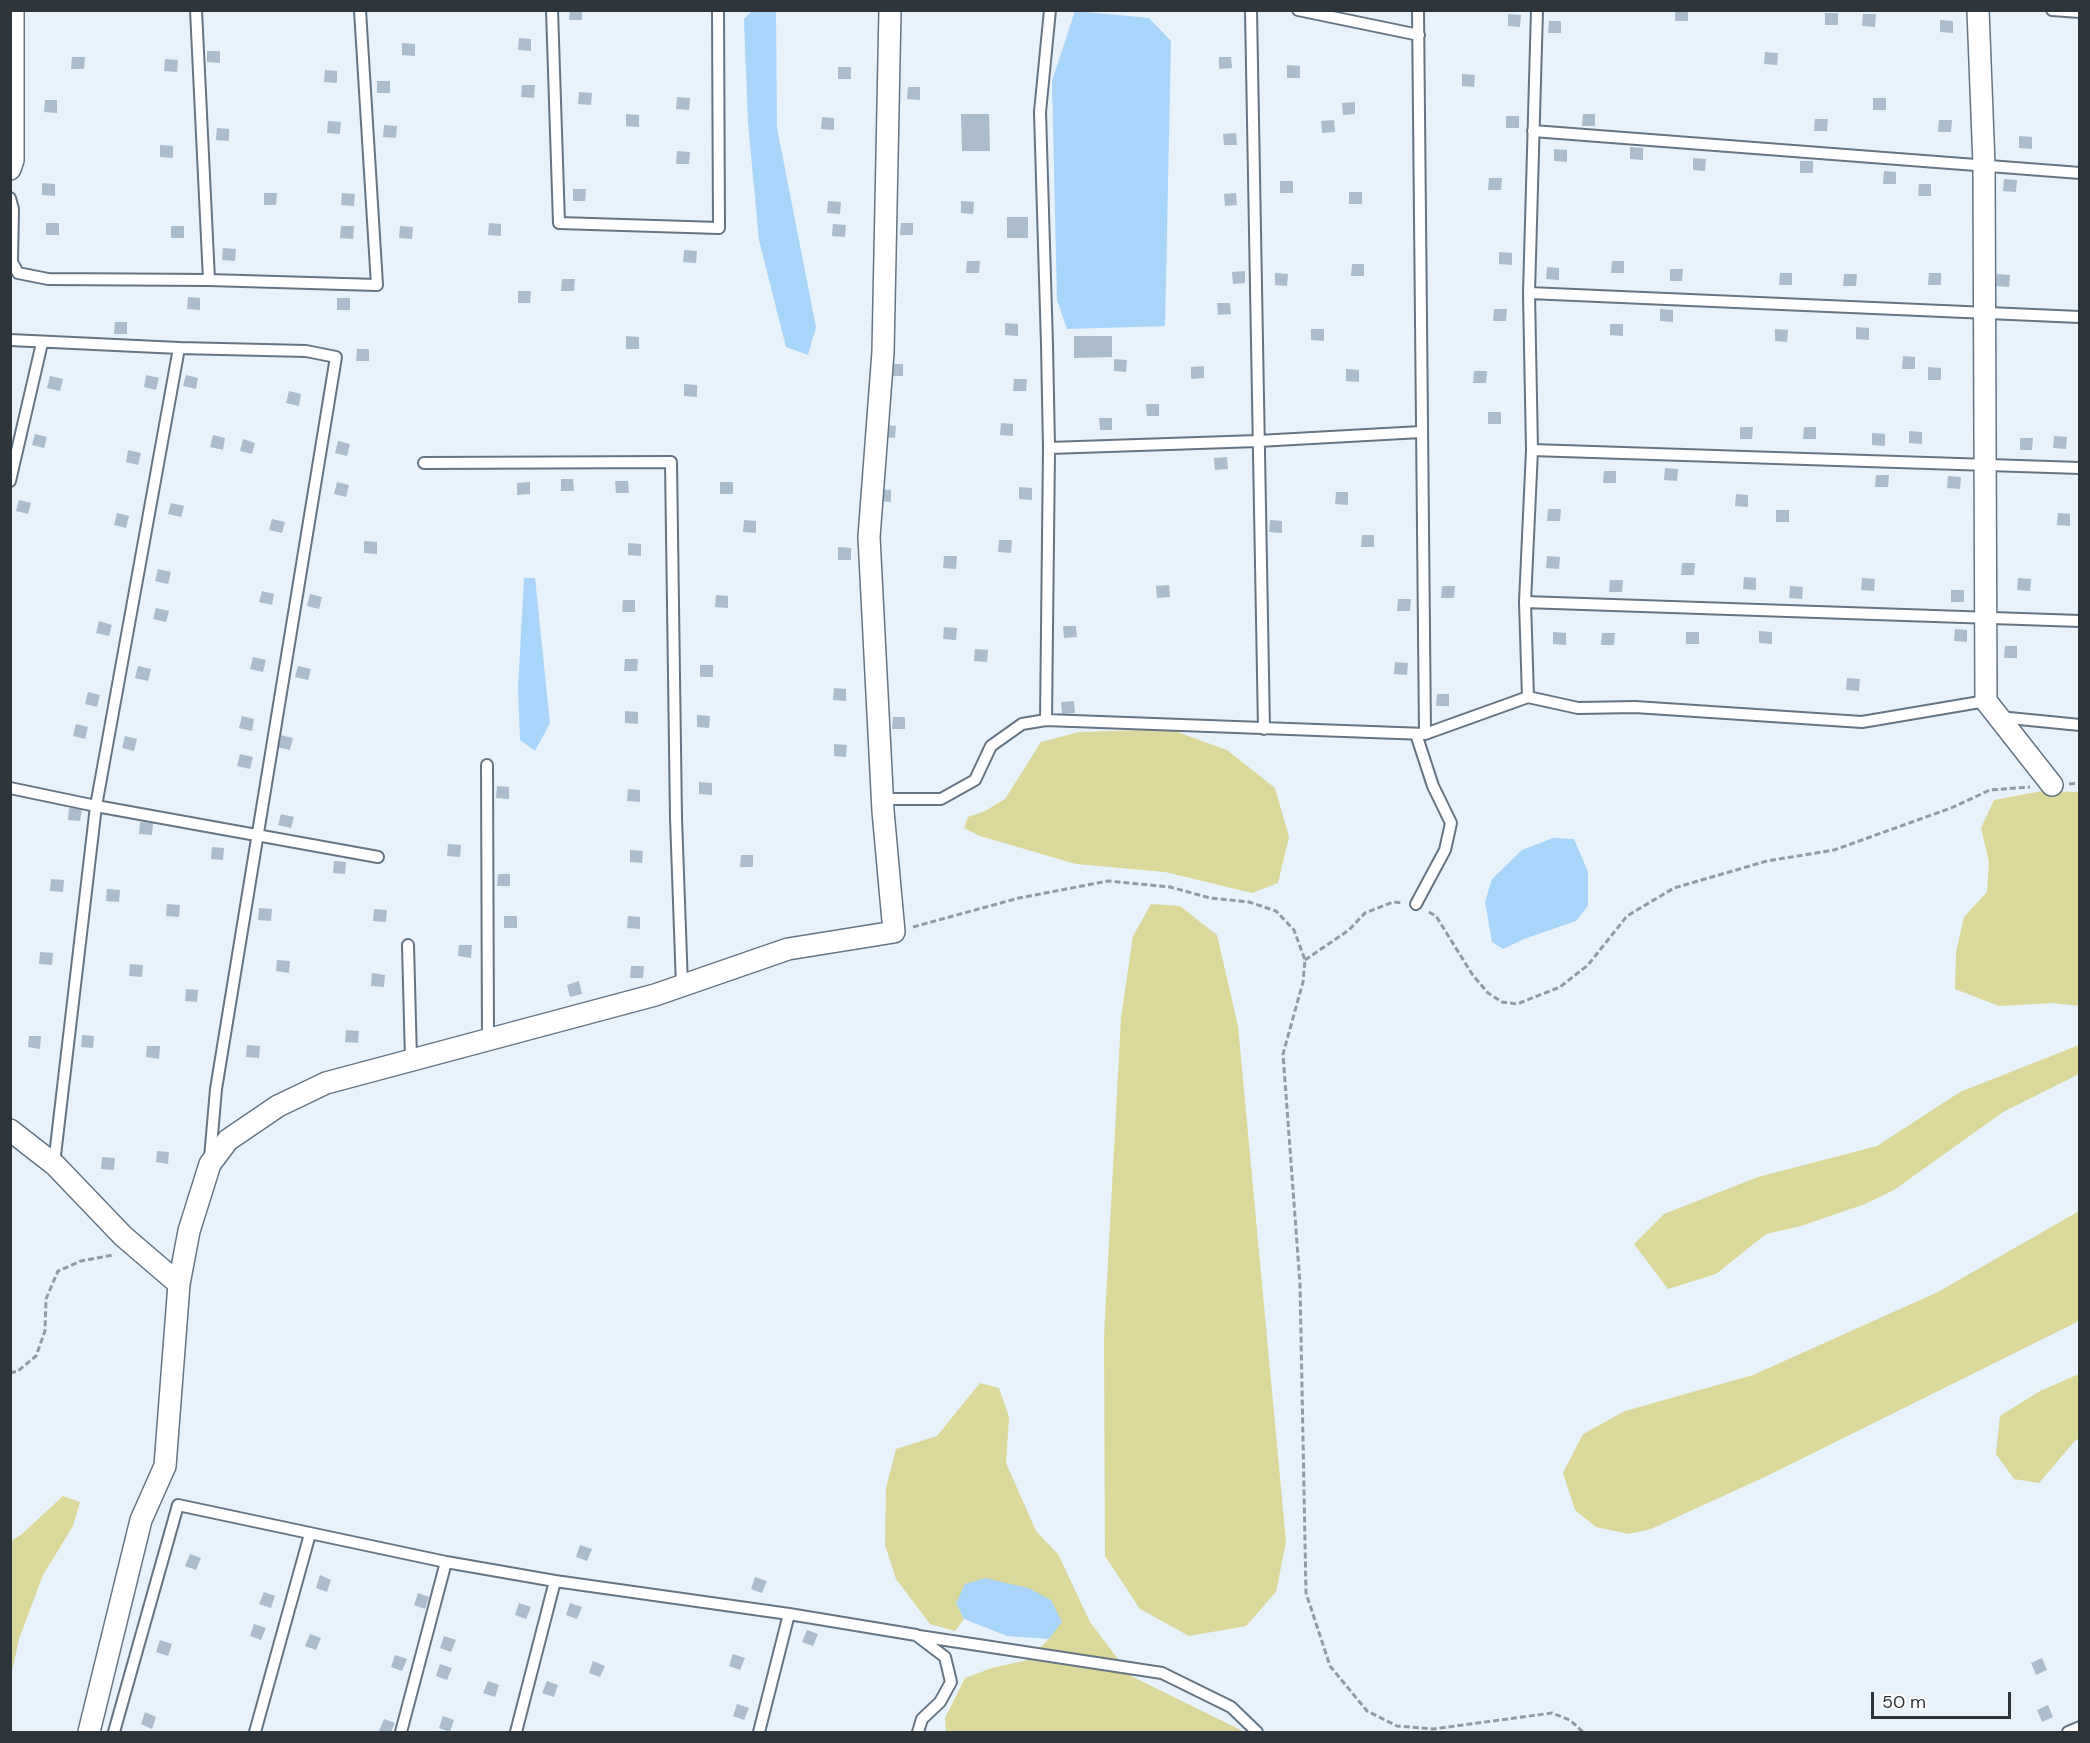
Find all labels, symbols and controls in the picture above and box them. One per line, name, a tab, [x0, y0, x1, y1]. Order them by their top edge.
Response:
scale bar	[1874, 1680, 2014, 1718]
text: 50 m	[1882, 1690, 1926, 1714]

